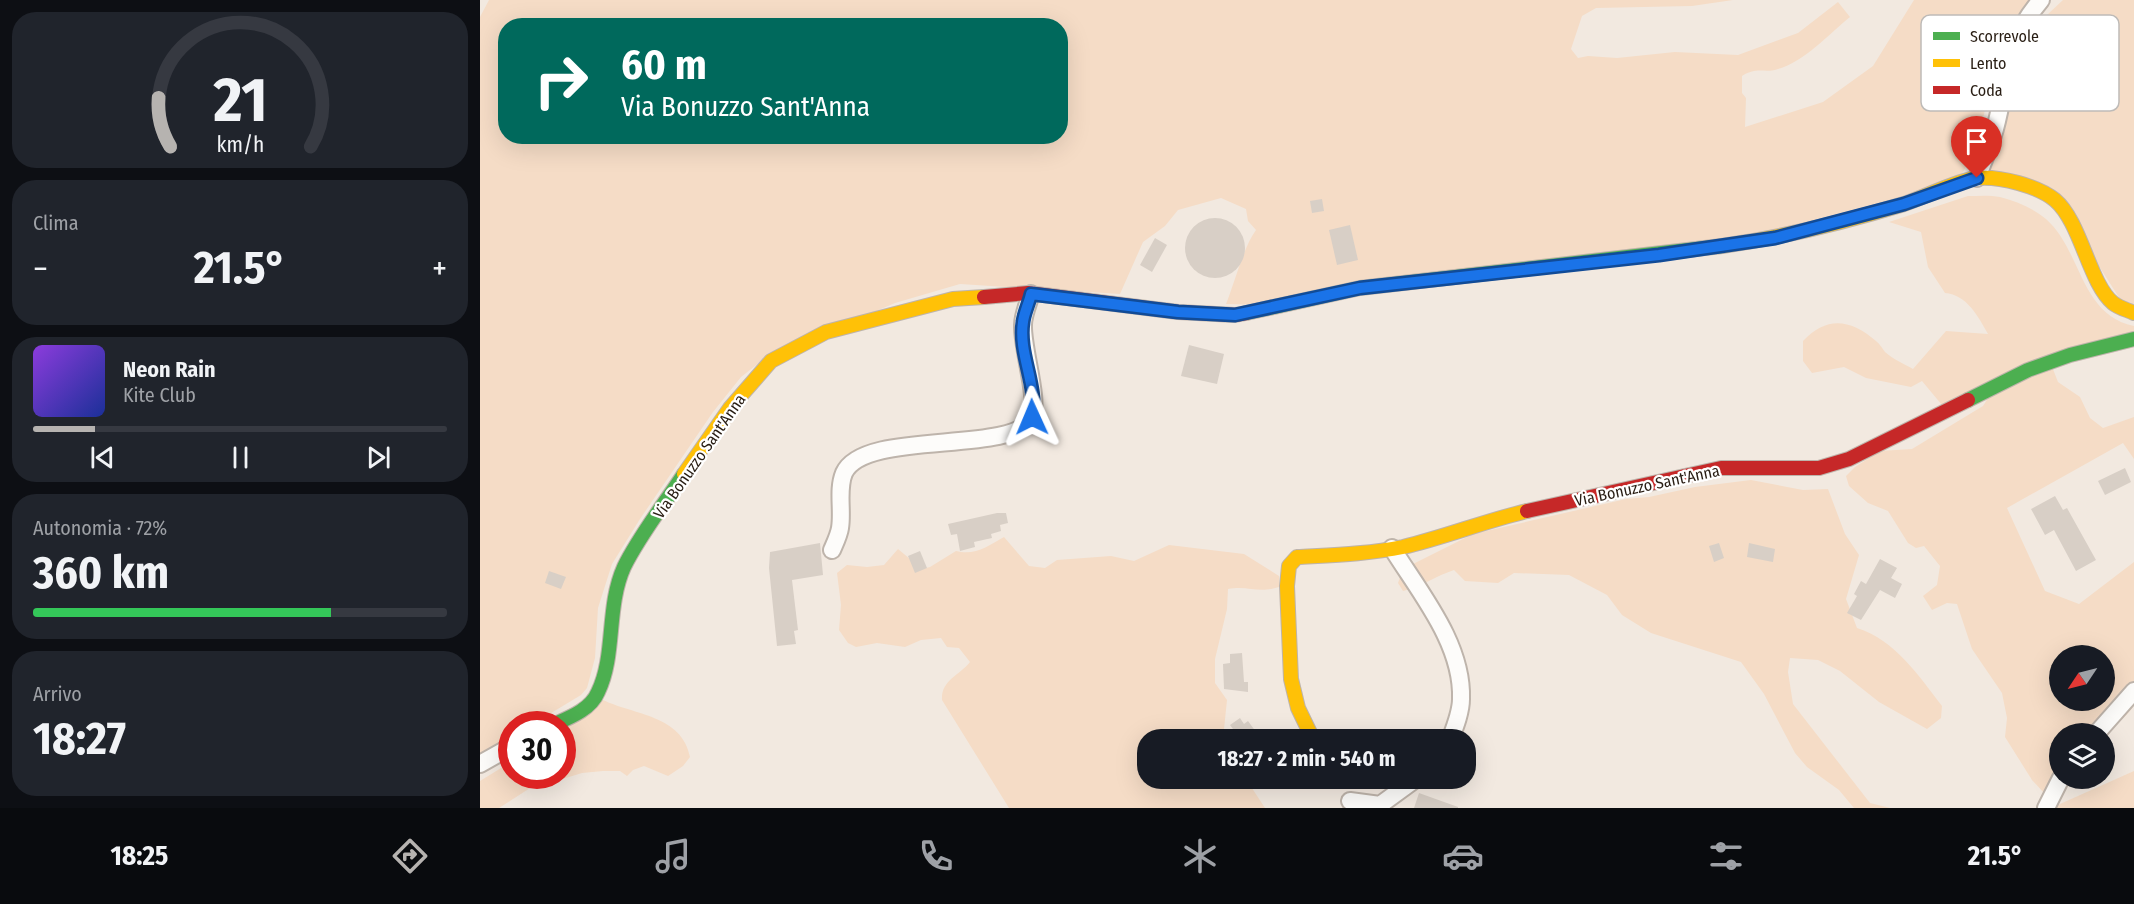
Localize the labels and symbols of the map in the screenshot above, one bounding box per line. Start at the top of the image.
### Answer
legend [1921,15,2119,111]
text: Scorrevole [1970,27,2039,46]
text: Lento [1970,54,2006,73]
text: Coda [1970,81,2003,100]
pin [1951,116,2002,178]
position arrow [1000,385,1064,449]
street label: Via Bonuzzo Sant'Anna [649,390,750,522]
street label: Via Bonuzzo Sant'Anna [1573,461,1721,510]
north arrow [2049,645,2115,711]
speed limit sign: 30 [498,711,576,789]

